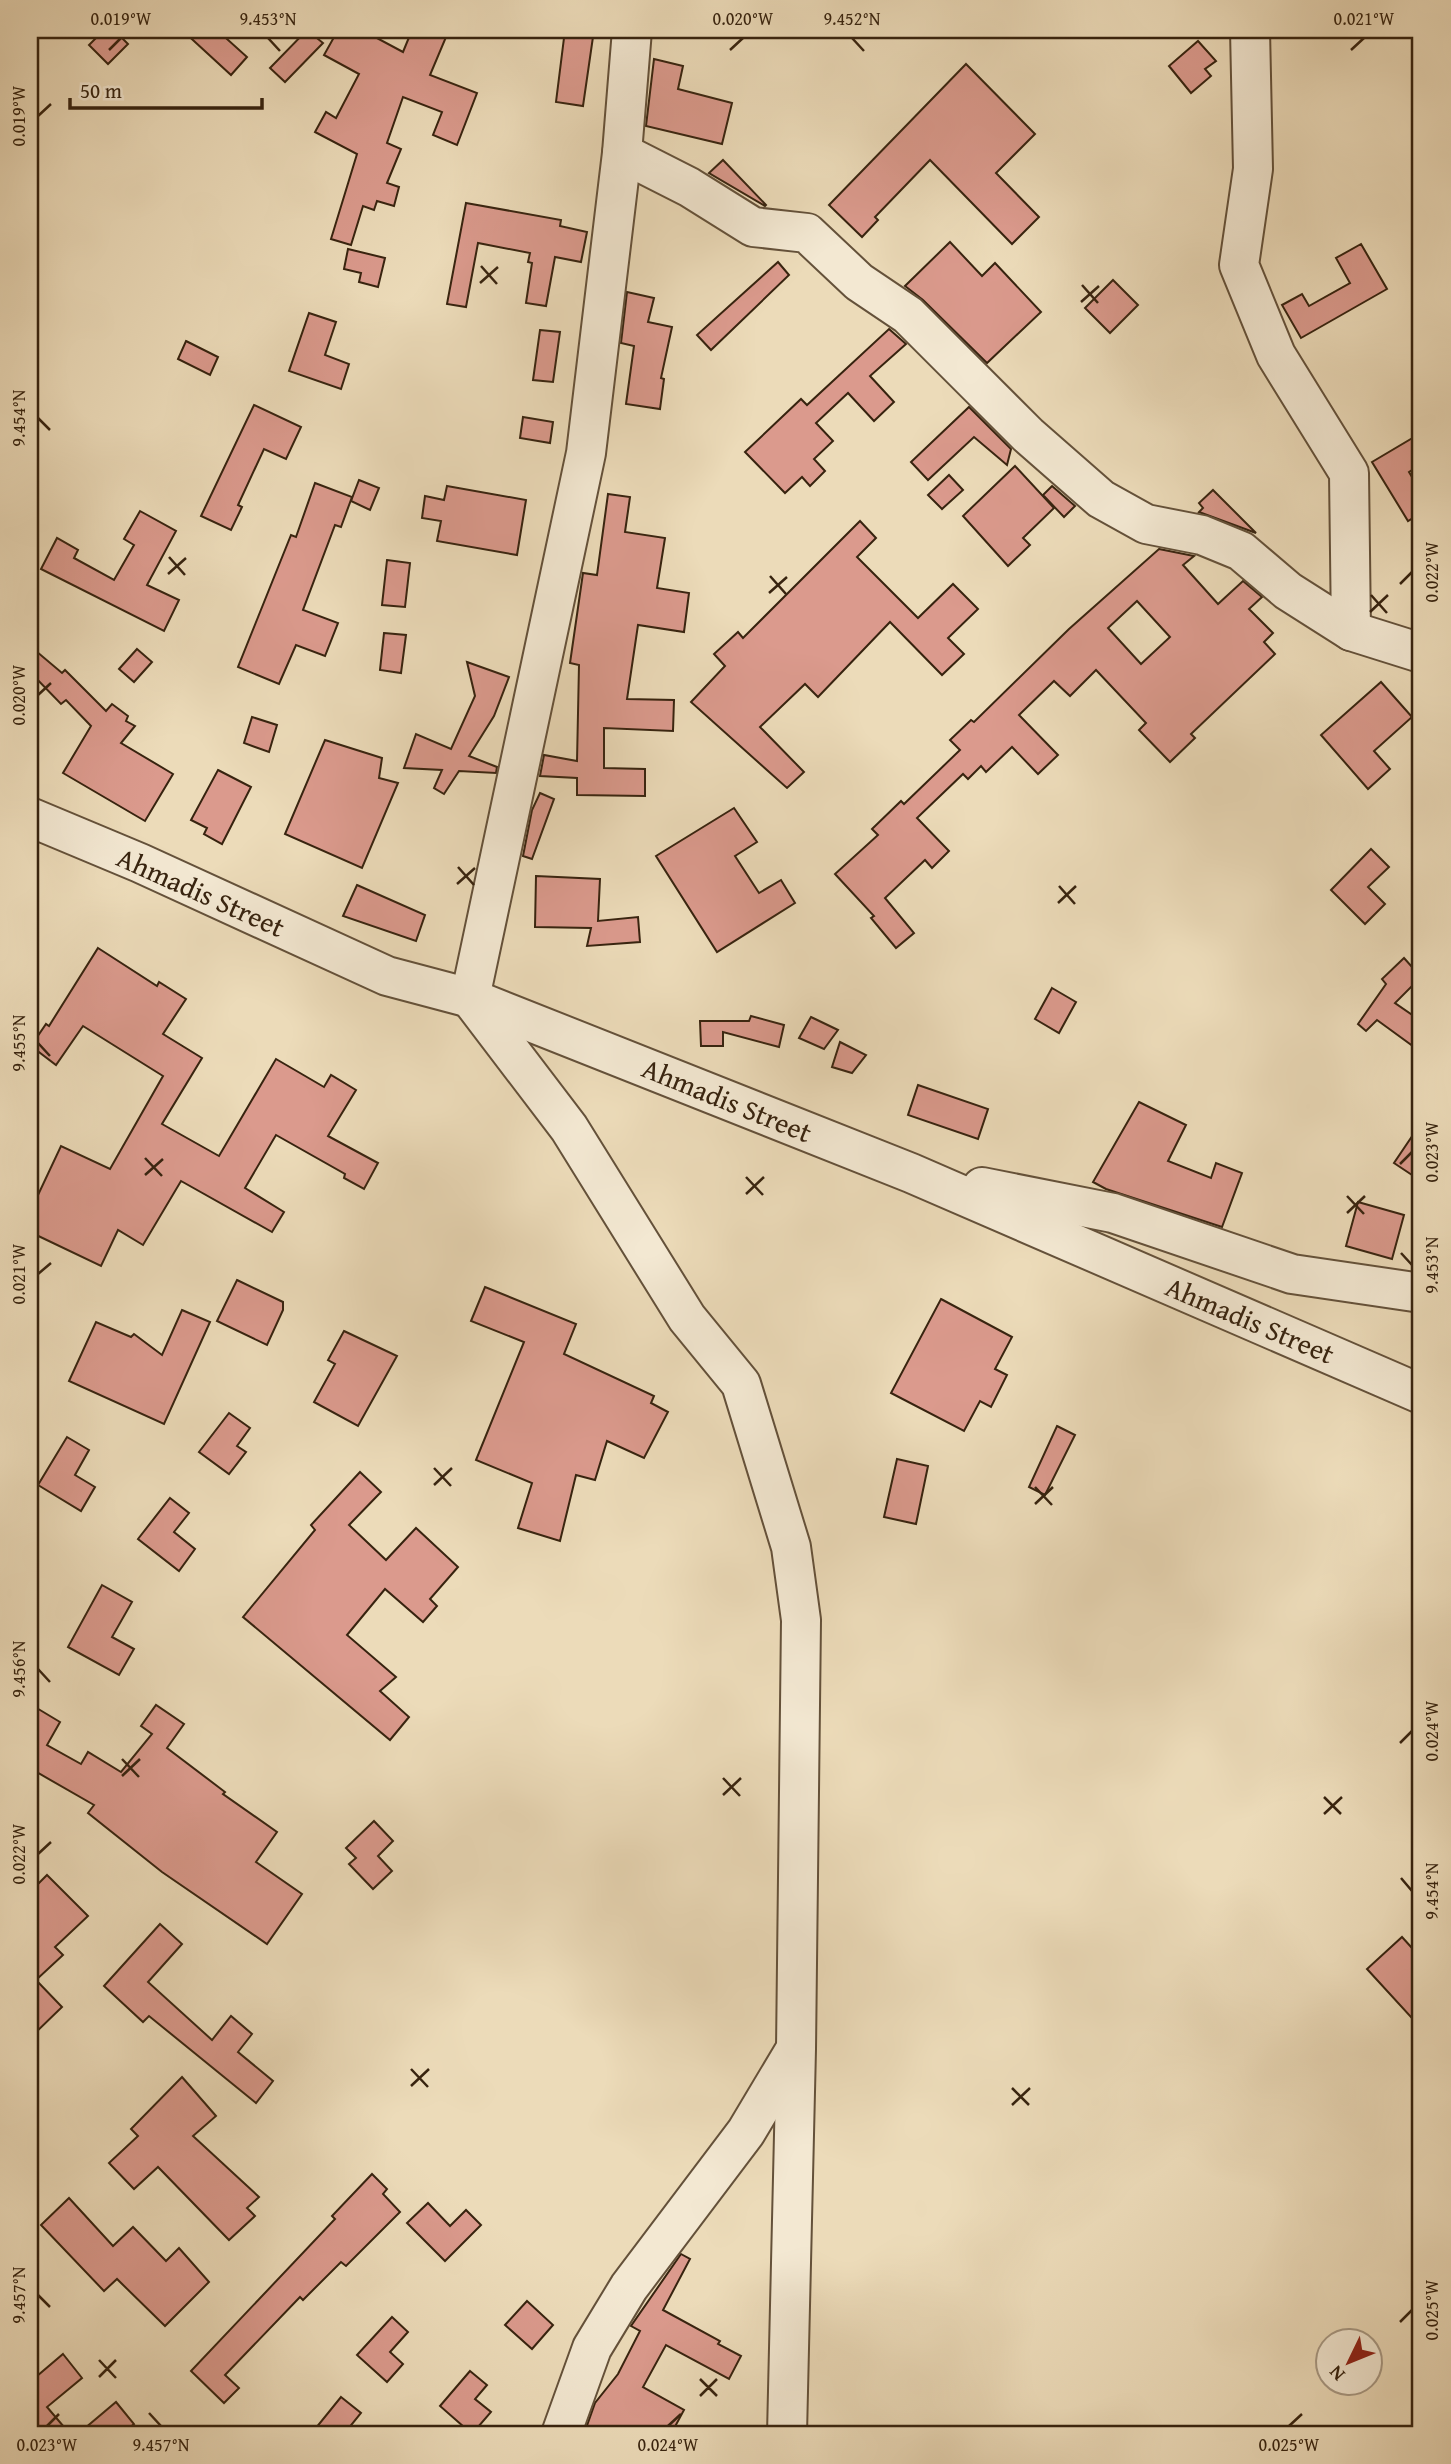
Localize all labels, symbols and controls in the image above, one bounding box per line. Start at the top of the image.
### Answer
text: 0.019°W [91,5,152,32]
text: 9.453°N [239,5,297,32]
text: 0.020°W [713,5,774,32]
text: 9.452°N [823,5,881,32]
text: 0.021°W [1334,5,1395,32]
scale bar [70,66,262,110]
text: 50 m [80,75,122,106]
text: 0.019°W [5,85,32,146]
text: 9.454°N [5,389,32,447]
text: 0.022°W [1418,541,1445,602]
text: 0.020°W [5,664,32,725]
street label: Ahmadis Street [111,836,292,947]
text: 9.455°N [5,1014,32,1072]
street label: Ahmadis Street [636,1047,818,1152]
text: 0.023°W [1418,1121,1445,1182]
text: 9.453°N [1418,1236,1445,1294]
text: 0.021°W [5,1243,32,1304]
street label: Ahmadis Street [1159,1266,1341,1374]
text: 9.456°N [5,1640,32,1698]
text: 0.024°W [1418,1700,1445,1761]
text: 0.022°W [5,1823,32,1884]
text: 9.454°N [1418,1862,1445,1920]
text: 9.457°N [5,2266,32,2324]
text: 0.025°W [1418,2279,1445,2340]
north arrow [1314,2328,1384,2398]
text: N [1322,2359,1351,2388]
text: 0.023°W [17,2431,78,2458]
text: 9.457°N [132,2431,190,2458]
text: 0.024°W [638,2431,699,2458]
text: 0.025°W [1259,2431,1320,2458]

